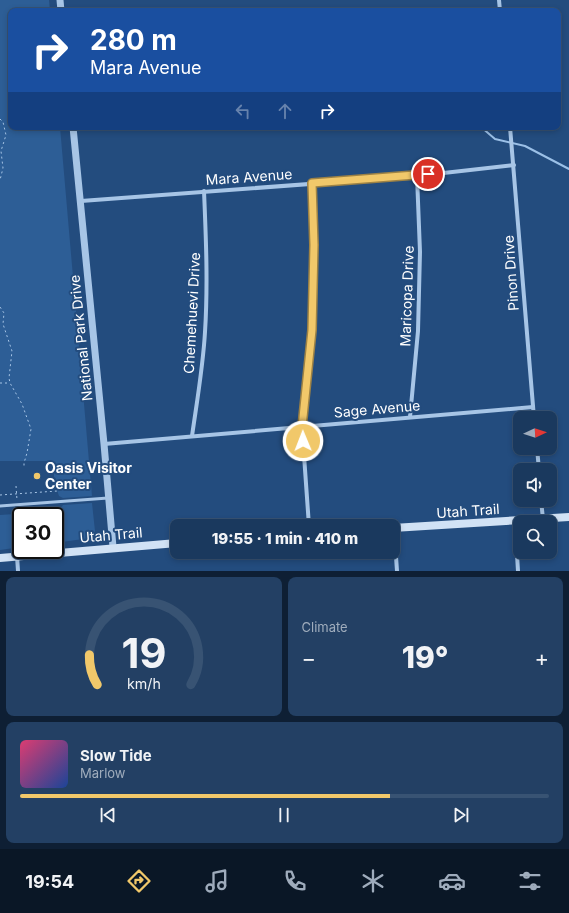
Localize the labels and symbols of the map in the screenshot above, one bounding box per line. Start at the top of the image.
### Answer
pin [411,157,445,191]
street label: Mara Avenue [205,165,293,188]
street label: Pinon Drive [499,235,522,312]
street label: Maricopa Drive [396,245,417,347]
street label: Chemehuevi Drive [180,252,203,374]
street label: National Park Drive [65,274,96,402]
street label: Sage Avenue [333,396,421,421]
north arrow [513,411,557,455]
position arrow [282,420,324,462]
place label: Oasis Visitor Center [45,459,132,492]
marker: Oasis Visitor Center [32,471,42,481]
street label: Utah Trail [436,500,500,521]
speed limit sign: 30 [12,507,64,559]
street label: Utah Trail [79,523,143,546]

